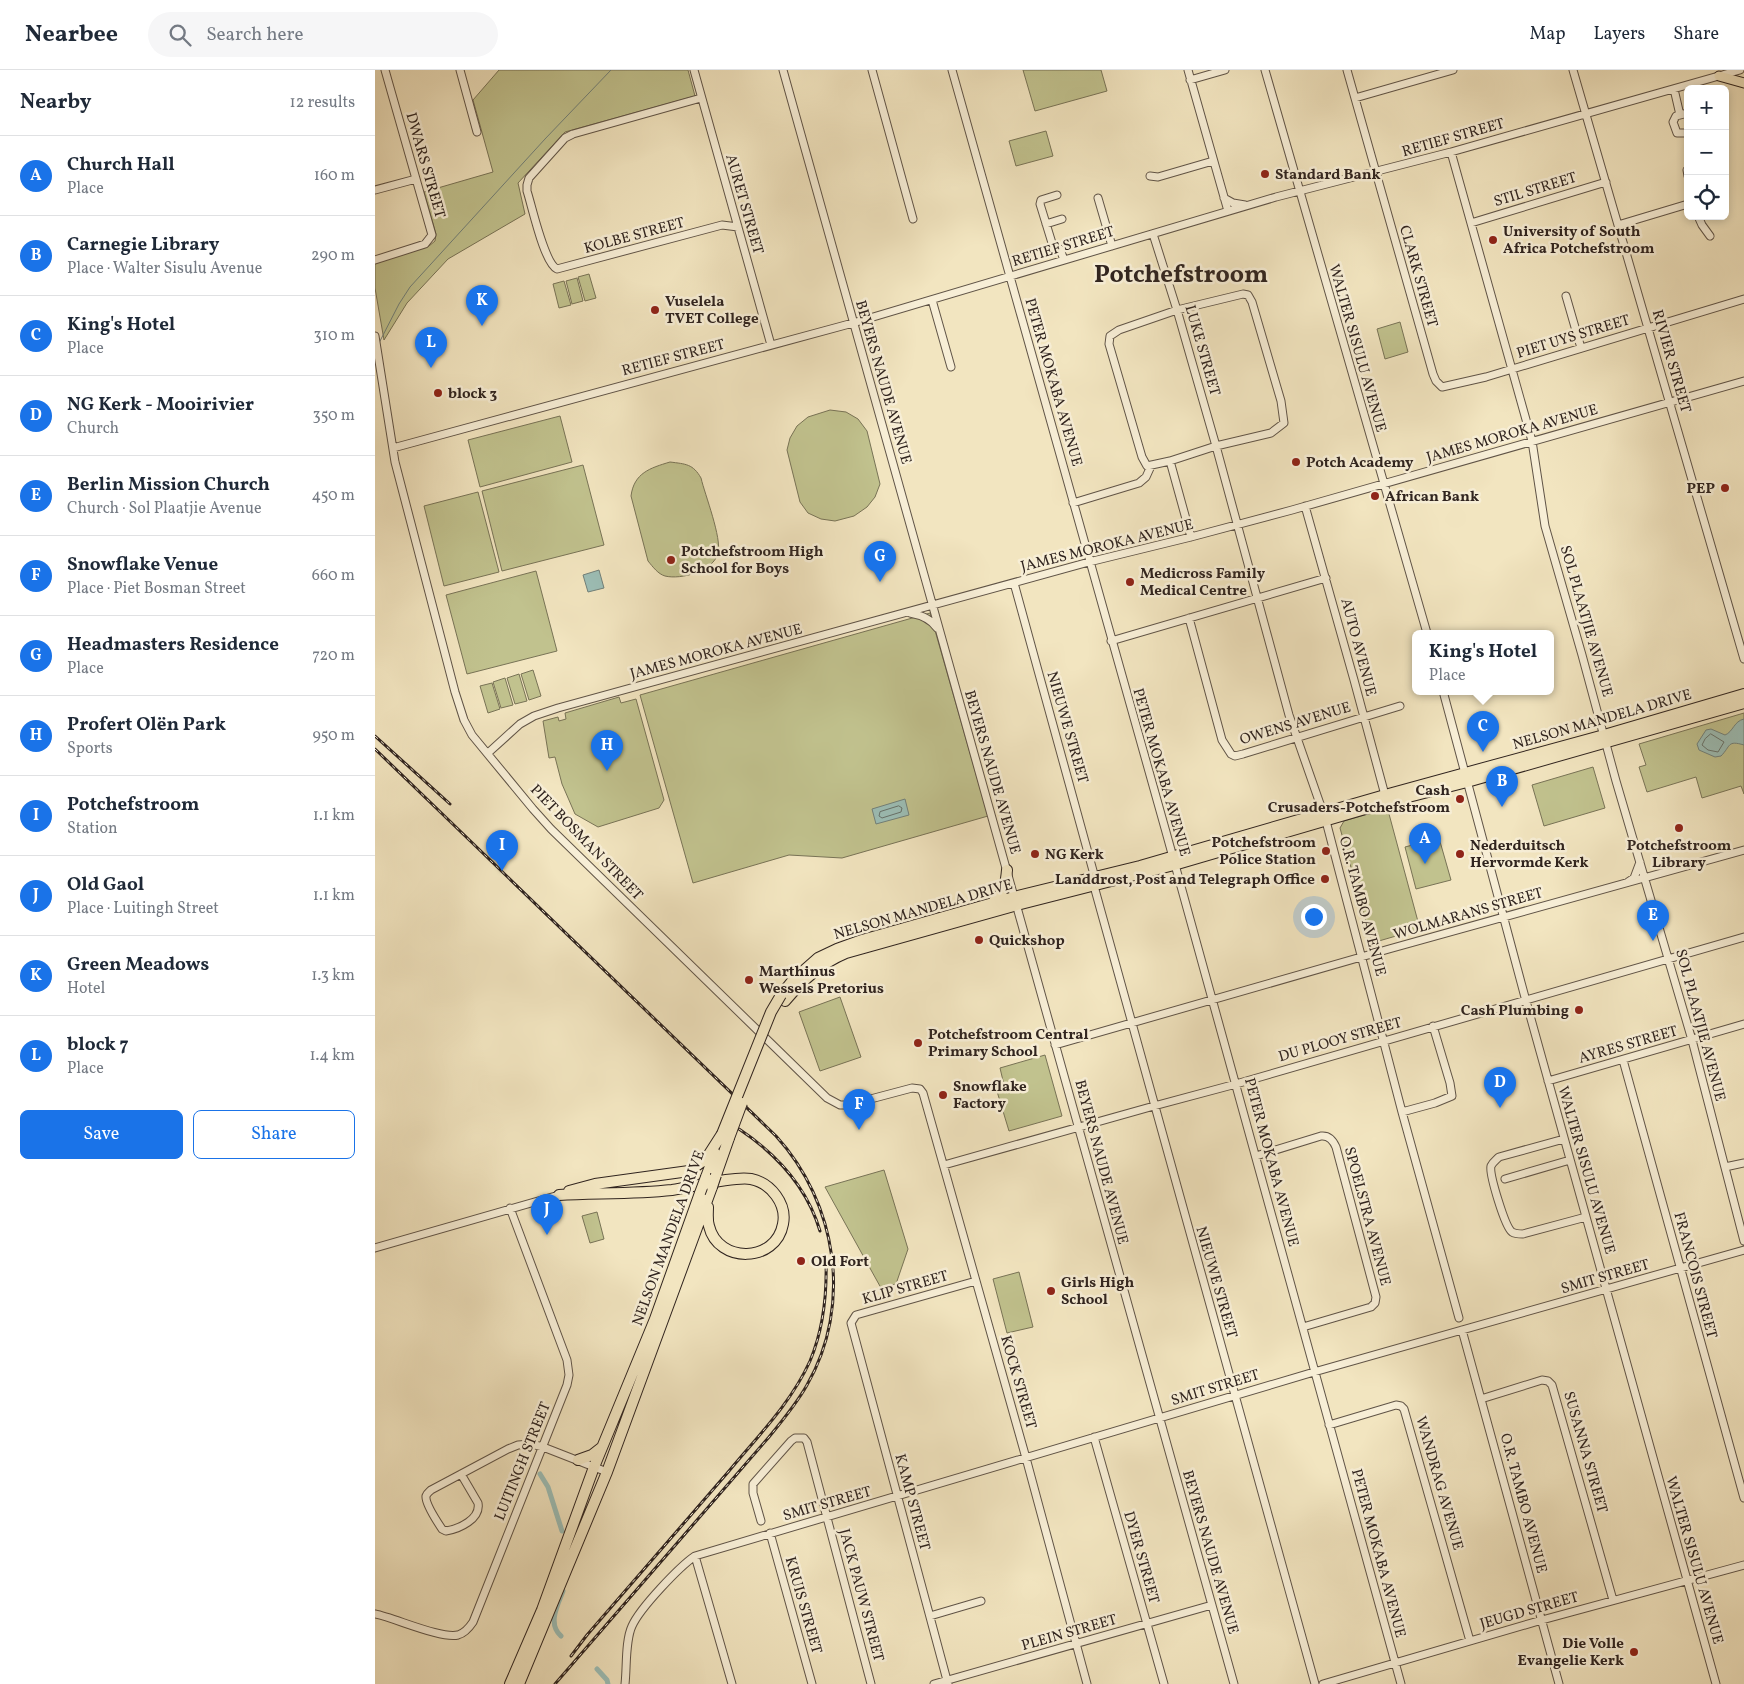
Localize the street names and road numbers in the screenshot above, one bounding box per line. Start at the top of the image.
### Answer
street label: DWARS STREET [399,110,450,221]
street label: RETIEF STREET [1400,114,1507,163]
street label: AURET STREET [719,152,768,257]
street label: STIL STREET [1491,168,1580,213]
street label: KOLBE STREET [582,213,687,260]
street label: RETIEF STREET [1010,222,1117,273]
street label: CLARK STREET [1393,223,1442,330]
street label: WALTER SISULU AVENUE [1322,262,1391,435]
street label: PETER MOKABA AVENUE [1018,296,1087,469]
street label: BEYERS NAUDE AVENUE [849,298,916,467]
street label: LUKE STREET [1179,303,1225,398]
street label: RIVIER STREET [1646,307,1695,416]
street label: PIET UYS STREET [1514,310,1633,365]
street label: RETIEF STREET [620,335,727,382]
street label: JAMES MOROKA AVENUE [1424,400,1601,469]
street label: JAMES MOROKA AVENUE [1019,515,1196,578]
street label: SOL PLAATJIE AVENUE [1554,543,1617,700]
street label: AUTO AVENUE [1334,596,1381,699]
street label: JAMES MOROKA AVENUE [628,619,805,686]
street label: NIEUWE STREET [1041,669,1093,786]
street label: NELSON MANDELA DRIVE [1510,685,1694,756]
street label: PETER MOKABA AVENUE [1126,686,1195,859]
street label: BEYERS NAUDE AVENUE [958,688,1025,857]
street label: OWENS AVENUE [1237,698,1354,751]
street label: PIET BOSMAN STREET [525,780,647,906]
street label: O.R. TAMBO AVENUE [1333,834,1390,979]
street label: NELSON MANDELA DRIVE [831,875,1015,946]
street label: WOLMARANS STREET [1391,883,1546,946]
street label: SOL PLAATJIE AVENUE [1669,947,1730,1104]
street label: DU PLOOY STREET [1276,1013,1405,1068]
street label: AYRES STREET [1576,1021,1681,1070]
street label: PETER MOKABA AVENUE [1238,1076,1303,1249]
street label: BEYERS NAUDE AVENUE [1068,1078,1133,1247]
street label: WALTER SISULU AVENUE [1551,1084,1620,1257]
street label: SPOELSTRA AVENUE [1338,1145,1395,1288]
street label: NELSON MANDELA DRIVE [628,1148,711,1329]
street label: FRANCOIS STREET [1668,1210,1722,1341]
street label: NIEUWE STREET [1190,1224,1242,1341]
street label: SMIT STREET [1559,1255,1652,1300]
street label: KLIP STREET [860,1266,951,1311]
street label: KOCK STREET [994,1333,1041,1432]
street label: SMIT STREET [1169,1365,1262,1412]
street label: SUSANNA STREET [1557,1389,1612,1516]
street label: LUITINGH STREET [490,1399,557,1524]
street label: WANDRAG AVENUE [1409,1414,1468,1553]
street label: O.R. TAMBO AVENUE [1494,1431,1551,1576]
street label: KAMP STREET [889,1452,935,1553]
street label: PETER MOKABA AVENUE [1345,1467,1410,1640]
street label: BEYERS NAUDE AVENUE [1176,1468,1243,1637]
street label: WALTER SISULU AVENUE [1659,1474,1728,1647]
street label: SMIT STREET [781,1482,874,1527]
street label: DYER STREET [1117,1509,1164,1606]
street label: JACK PAUW STREET [833,1527,888,1664]
street label: KRUIS STREET [779,1554,826,1657]
street label: JEUGD STREET [1478,1587,1581,1636]
street label: PLEIN STREET [1019,1610,1120,1657]

